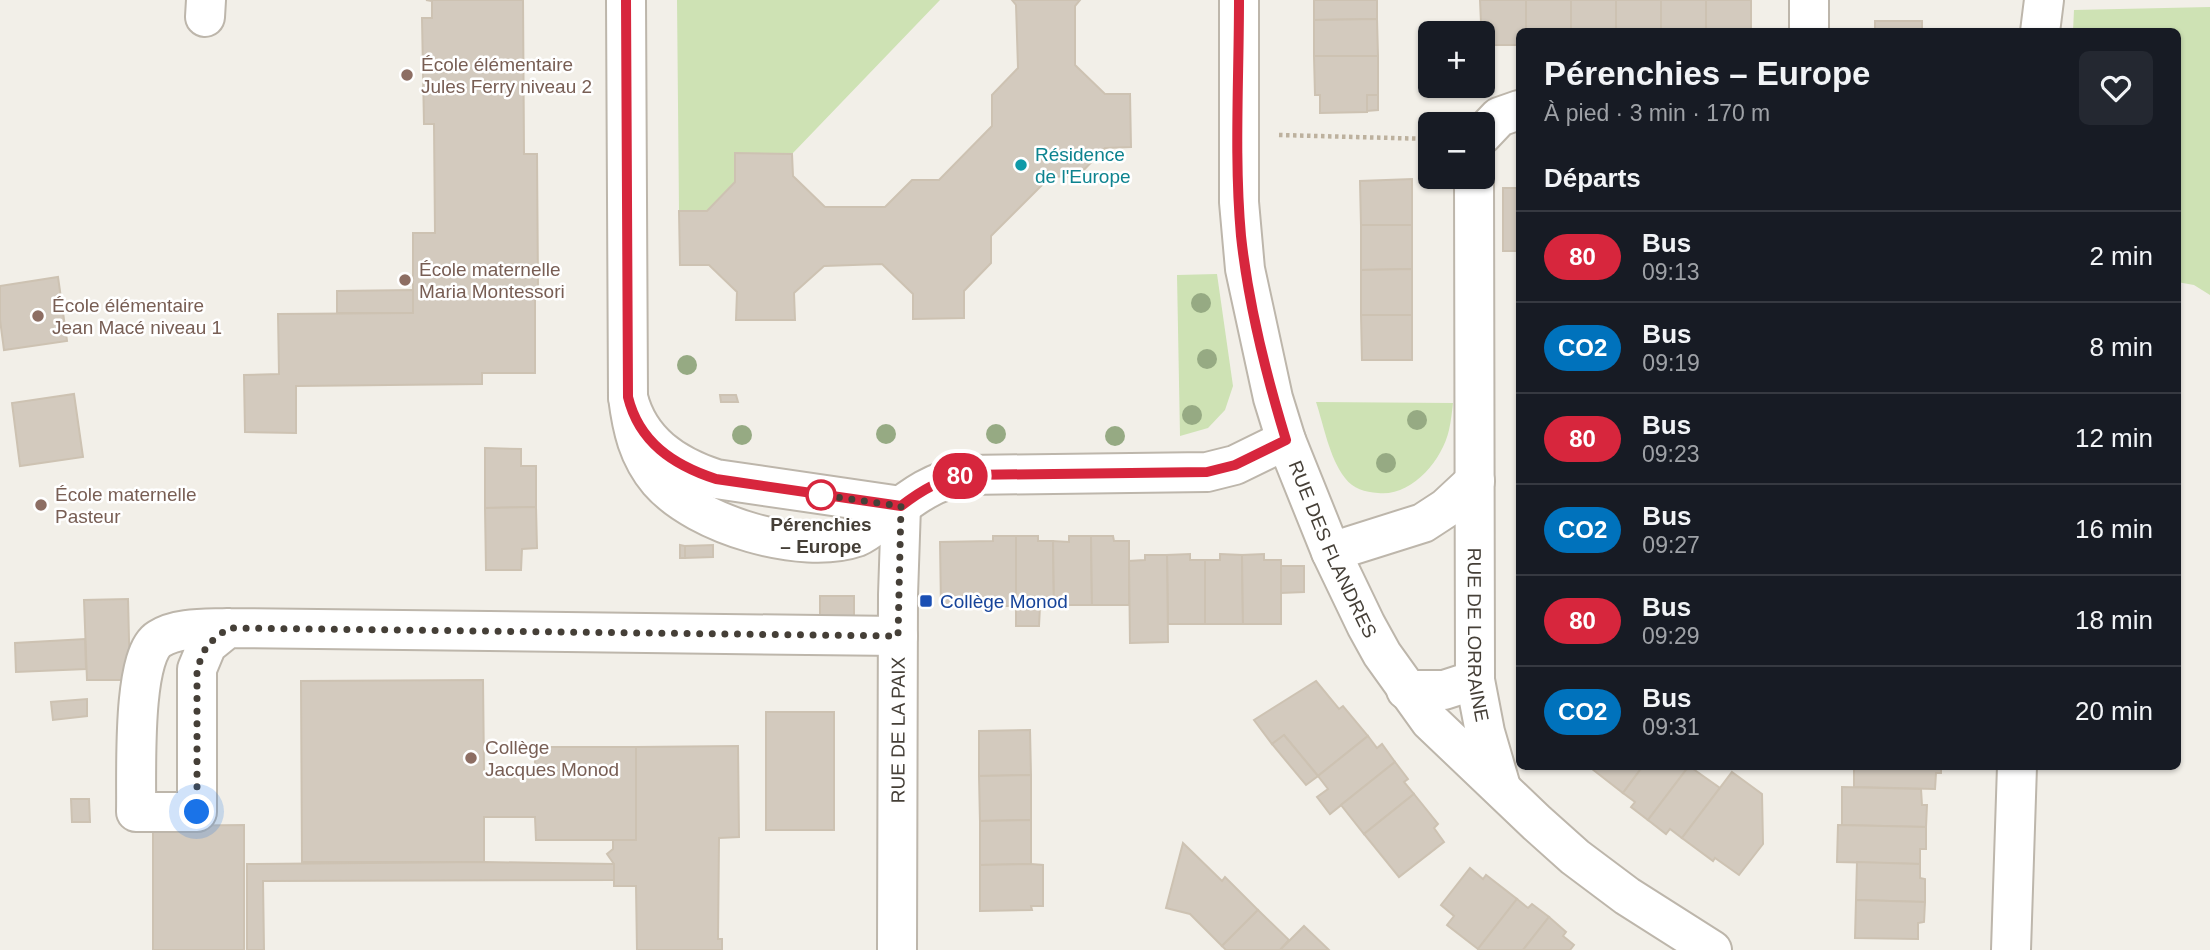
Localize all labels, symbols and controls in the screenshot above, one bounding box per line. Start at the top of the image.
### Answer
map controls [1418,21,1495,189]
button: + [1418,21,1495,98]
button: heart [2079,51,2153,125]
place label: École élémentaire Jules Ferry niveau 2 [421,54,592,97]
text: Pérenchies – Europe [1544,55,1870,92]
marker: École élémentaire Jules Ferry niveau 2 [399,67,415,83]
text: À pied · 3 min · 170 m [1544,100,1770,126]
button: − [1418,112,1495,189]
place label: Résidence de l'Europe [1035,144,1131,187]
marker: Résidence de l'Europe [1013,157,1029,173]
text: Départs [1544,163,1641,193]
text: Bus [1642,228,1691,258]
text: 2 min [2089,241,2153,271]
text: 80 [1569,243,1596,270]
place label: École maternelle Maria Montessori [419,259,565,302]
text: 09:13 [1642,259,1700,285]
marker: École maternelle Maria Montessori [397,272,413,288]
place label: École élémentaire Jean Macé niveau 1 [52,295,222,338]
marker: École élémentaire Jean Macé niveau 1 [30,308,46,324]
text: Bus [1642,319,1691,349]
text: 8 min [2089,332,2153,362]
text: CO2 [1558,334,1607,361]
text: 09:19 [1642,350,1700,376]
text: Bus [1642,410,1691,440]
text: 12 min [2075,423,2153,453]
text: 80 [1569,425,1596,452]
text: 09:23 [1642,441,1700,467]
line badge: 80 [928,453,992,499]
street label: RUE DES FLANDRES [1285,458,1381,641]
text: 80 [947,462,973,489]
marker: Pérenchies – Europe [806,480,836,510]
place label: École maternelle Pasteur [55,484,197,527]
marker: École maternelle Pasteur [33,497,49,513]
text: Bus [1642,501,1691,531]
place label: Pérenchies – Europe [770,514,872,557]
text: 16 min [2075,514,2153,544]
text: CO2 [1558,516,1607,543]
text: 09:27 [1642,532,1700,558]
street label: RUE DE LORRAINE [1464,548,1493,723]
place label: Collège Monod [940,591,1068,612]
text: Bus [1642,592,1691,622]
marker: Collège Monod [918,593,934,609]
text: 18 min [2075,605,2153,635]
text: 80 [1569,607,1596,634]
text: 09:29 [1642,623,1700,649]
street label: RUE DE LA PAIX [887,656,908,803]
text: Bus [1642,683,1691,713]
text: 20 min [2075,696,2153,726]
text: CO2 [1558,698,1607,725]
text: 09:31 [1642,714,1700,740]
place label: Collège Jacques Monod [485,737,619,780]
marker: Collège Jacques Monod [463,750,479,766]
your location [179,794,214,829]

